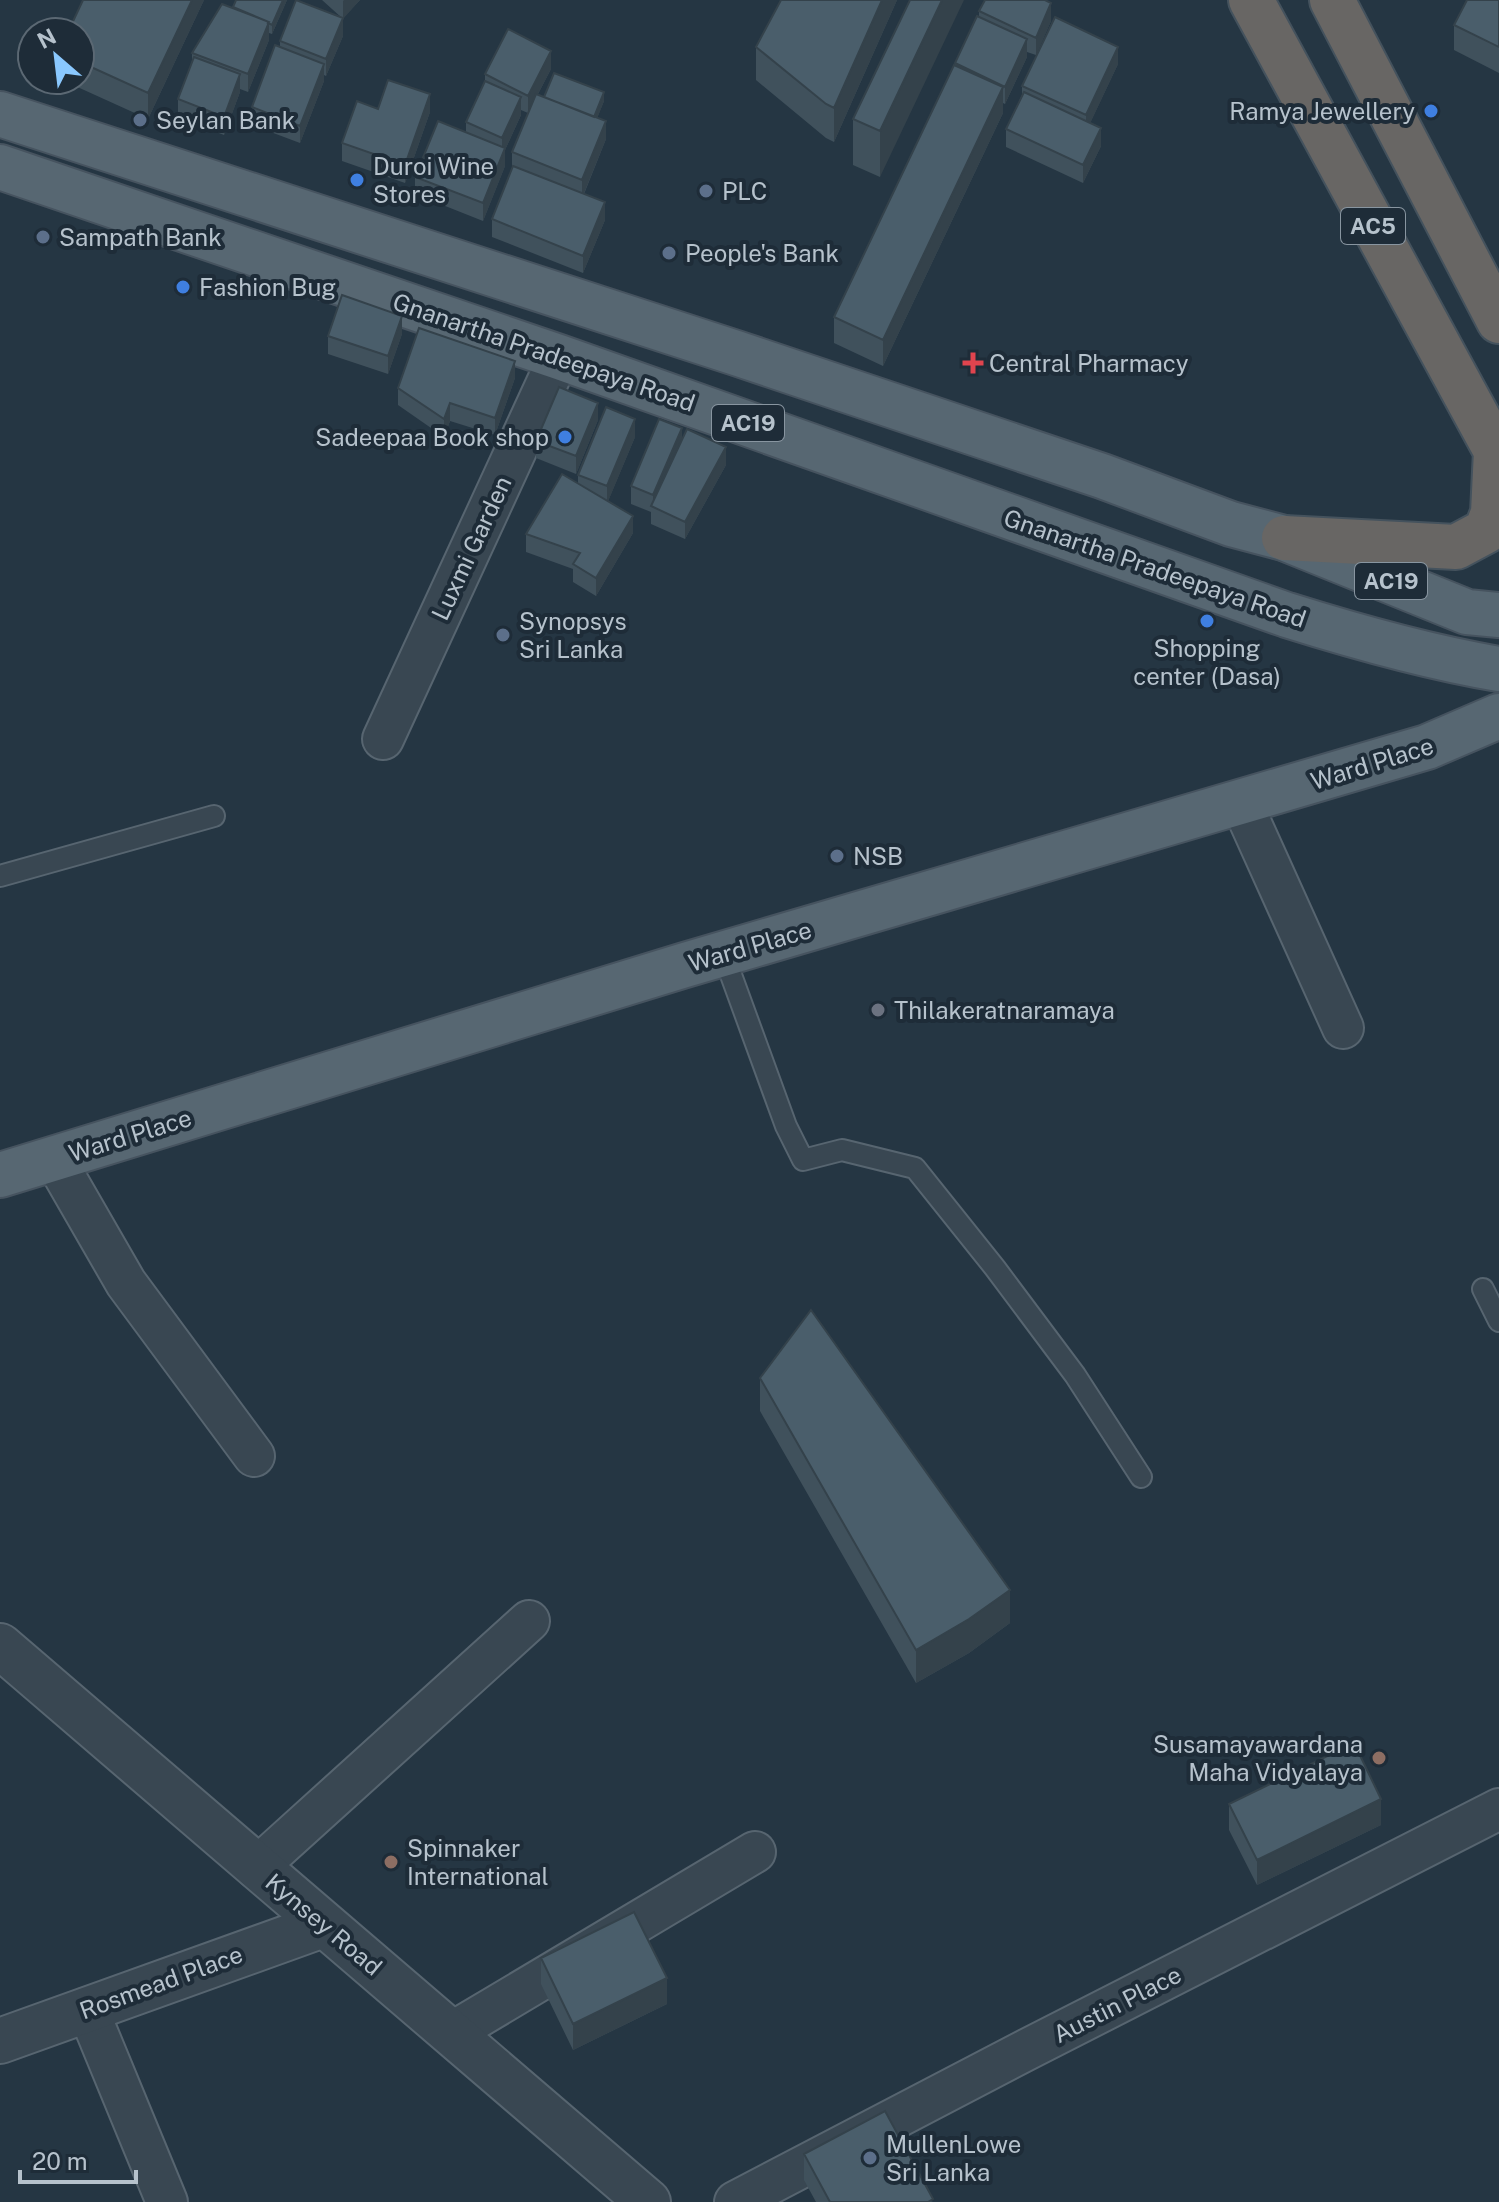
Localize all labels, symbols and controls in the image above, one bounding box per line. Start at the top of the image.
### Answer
north arrow [16,16,96,96]
text: N [33,23,60,54]
place label: Ramya Jewellery [1229,97,1415,125]
marker: Ramya Jewellery [1422,102,1440,120]
place label: Seylan Bank [156,106,295,134]
marker: Seylan Bank [131,111,149,129]
place label: Duroi Wine Stores [373,152,494,208]
marker: Duroi Wine Stores [348,171,366,189]
place label: PLC [722,177,767,205]
marker: PLC [697,182,715,200]
road number: AC5 [1341,208,1405,244]
place label: Sampath Bank [59,223,222,251]
marker: Sampath Bank [34,228,52,246]
place label: People's Bank [685,239,839,267]
marker: People's Bank [660,244,678,262]
place label: Fashion Bug [199,273,336,301]
marker: Fashion Bug [174,278,192,296]
street label: Gnanartha Pradeepaya Road [389,287,699,417]
place label: Central Pharmacy [989,349,1189,377]
marker: Central Pharmacy [964,354,982,372]
road number: AC19 [712,405,784,441]
place label: Sadeepaa Book shop [315,423,549,451]
marker: Sadeepaa Book shop [556,428,574,446]
street label: Luxmi Garden [425,472,517,624]
street label: Gnanartha Pradeepaya Road [1000,503,1310,633]
road number: AC19 [1355,563,1427,599]
place label: Synopsys Sri Lanka [519,607,627,663]
marker: Shopping center (Dasa) [1198,612,1216,630]
marker: Synopsys Sri Lanka [494,626,512,644]
place label: Shopping center (Dasa) [1133,634,1281,690]
street label: Ward Place [1307,731,1437,795]
place label: NSB [853,842,903,870]
marker: NSB [828,847,846,865]
street label: Ward Place [685,915,815,977]
place label: Thilakeratnaramaya [894,996,1115,1024]
marker: Thilakeratnaramaya [869,1001,887,1019]
street label: Ward Place [65,1103,195,1167]
place label: Susamayawardana Maha Vidyalaya [1153,1730,1363,1786]
marker: Susamayawardana Maha Vidyalaya [1370,1749,1388,1767]
place label: Spinnaker International [407,1834,549,1890]
marker: Spinnaker International [382,1853,400,1871]
street label: Kynsey Road [260,1867,388,1981]
street label: Rosmead Place [76,1940,246,2024]
street label: Austin Place [1048,1960,1186,2048]
place label: MullenLowe Sri Lanka [886,2130,1021,2186]
scale bar [20,2134,136,2184]
text: 20 m [32,2147,88,2175]
marker: MullenLowe Sri Lanka [861,2149,879,2167]

